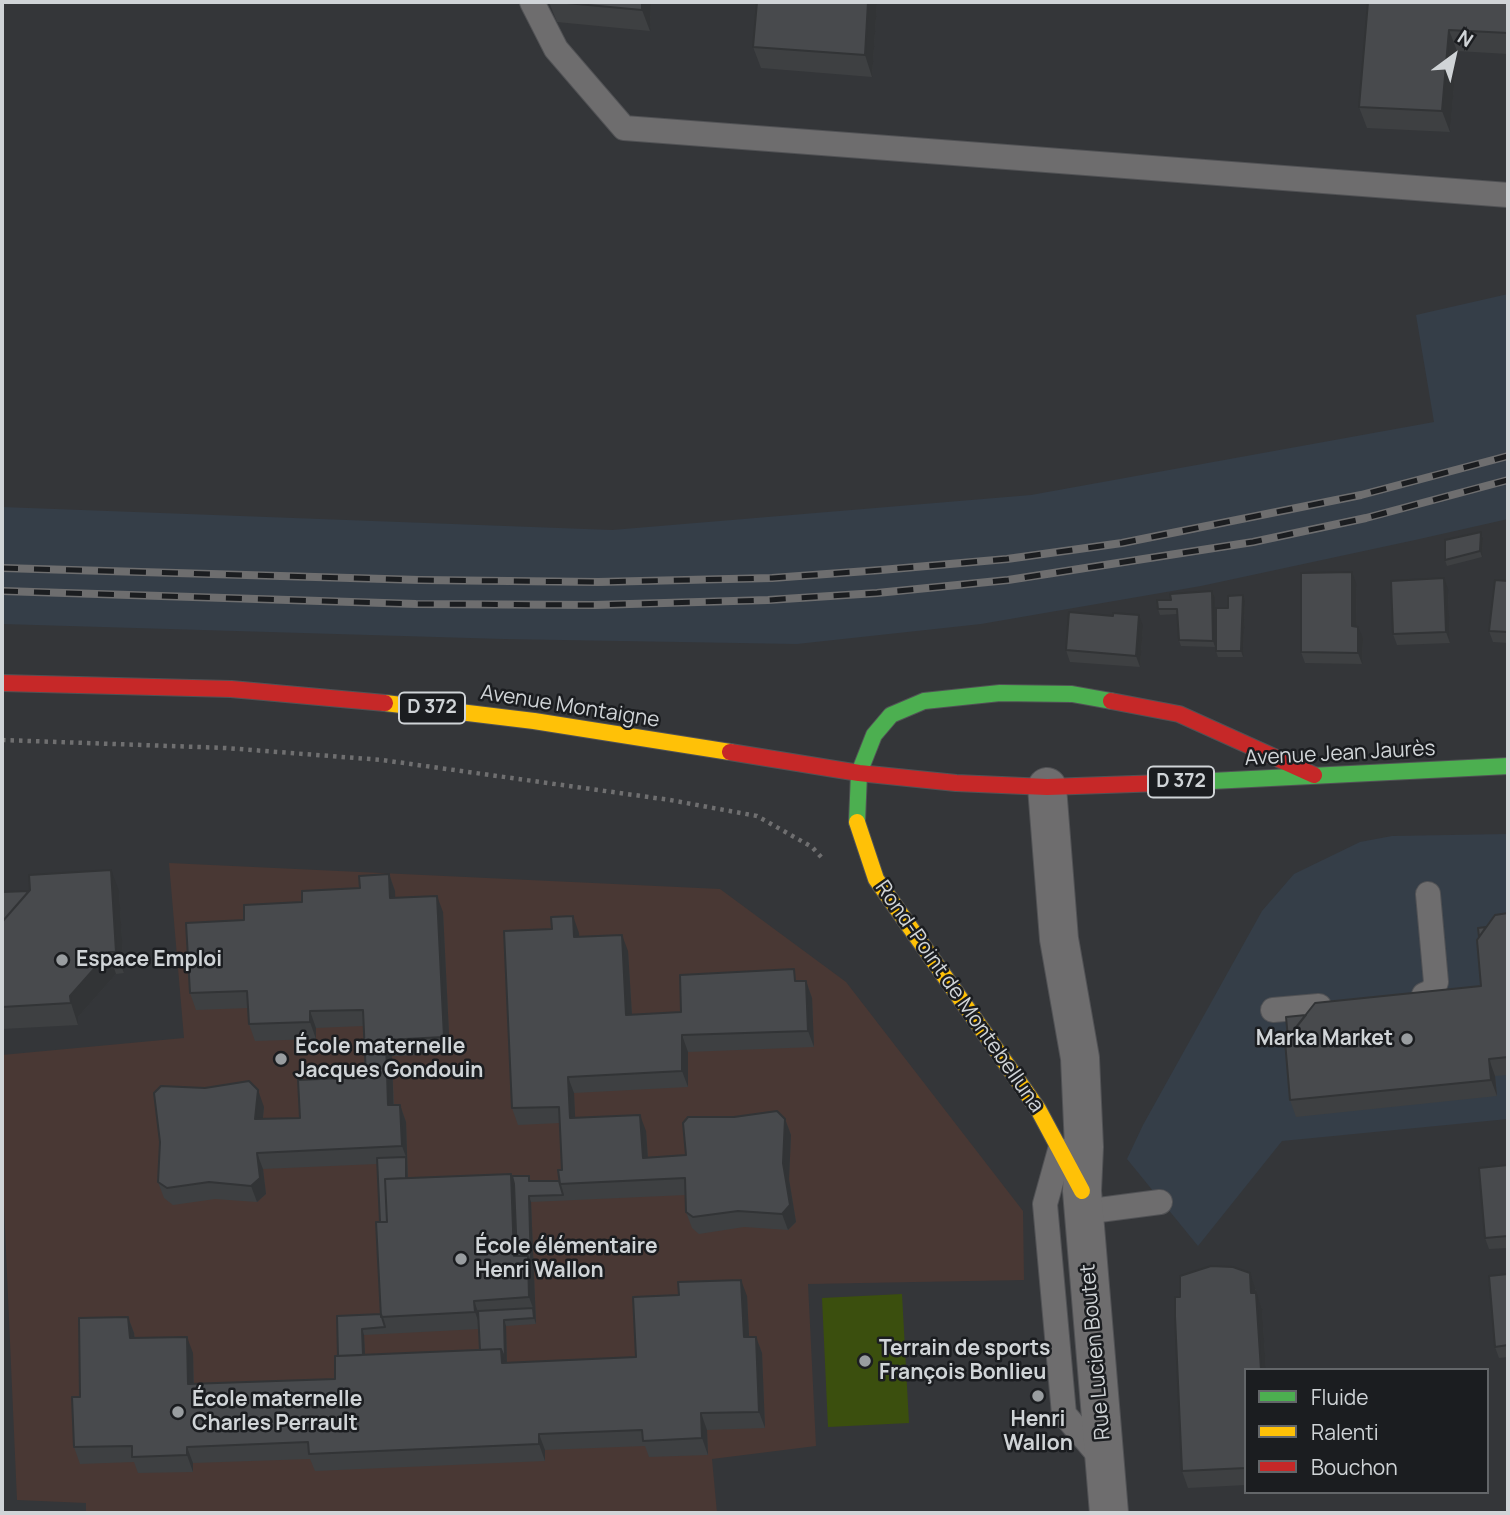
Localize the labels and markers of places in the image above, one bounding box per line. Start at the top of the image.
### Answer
place label: Espace Emploi [76,947,222,973]
marker: Espace Emploi [54,952,70,968]
place label: Marka Market [1256,1026,1393,1052]
marker: Marka Market [1399,1031,1415,1047]
place label: École maternelle Jacques Gondouin [295,1034,483,1084]
marker: École maternelle Jacques Gondouin [273,1051,289,1067]
place label: École élémentaire Henri Wallon [475,1234,658,1284]
marker: École élémentaire Henri Wallon [453,1251,469,1267]
place label: Terrain de sports François Bonlieu [879,1336,1050,1386]
marker: Terrain de sports François Bonlieu [857,1353,873,1369]
place label: École maternelle Charles Perrault [192,1387,362,1437]
marker: Henri Wallon [1030,1388,1046,1404]
marker: École maternelle Charles Perrault [170,1404,186,1420]
place label: Henri Wallon [1003,1407,1073,1457]

